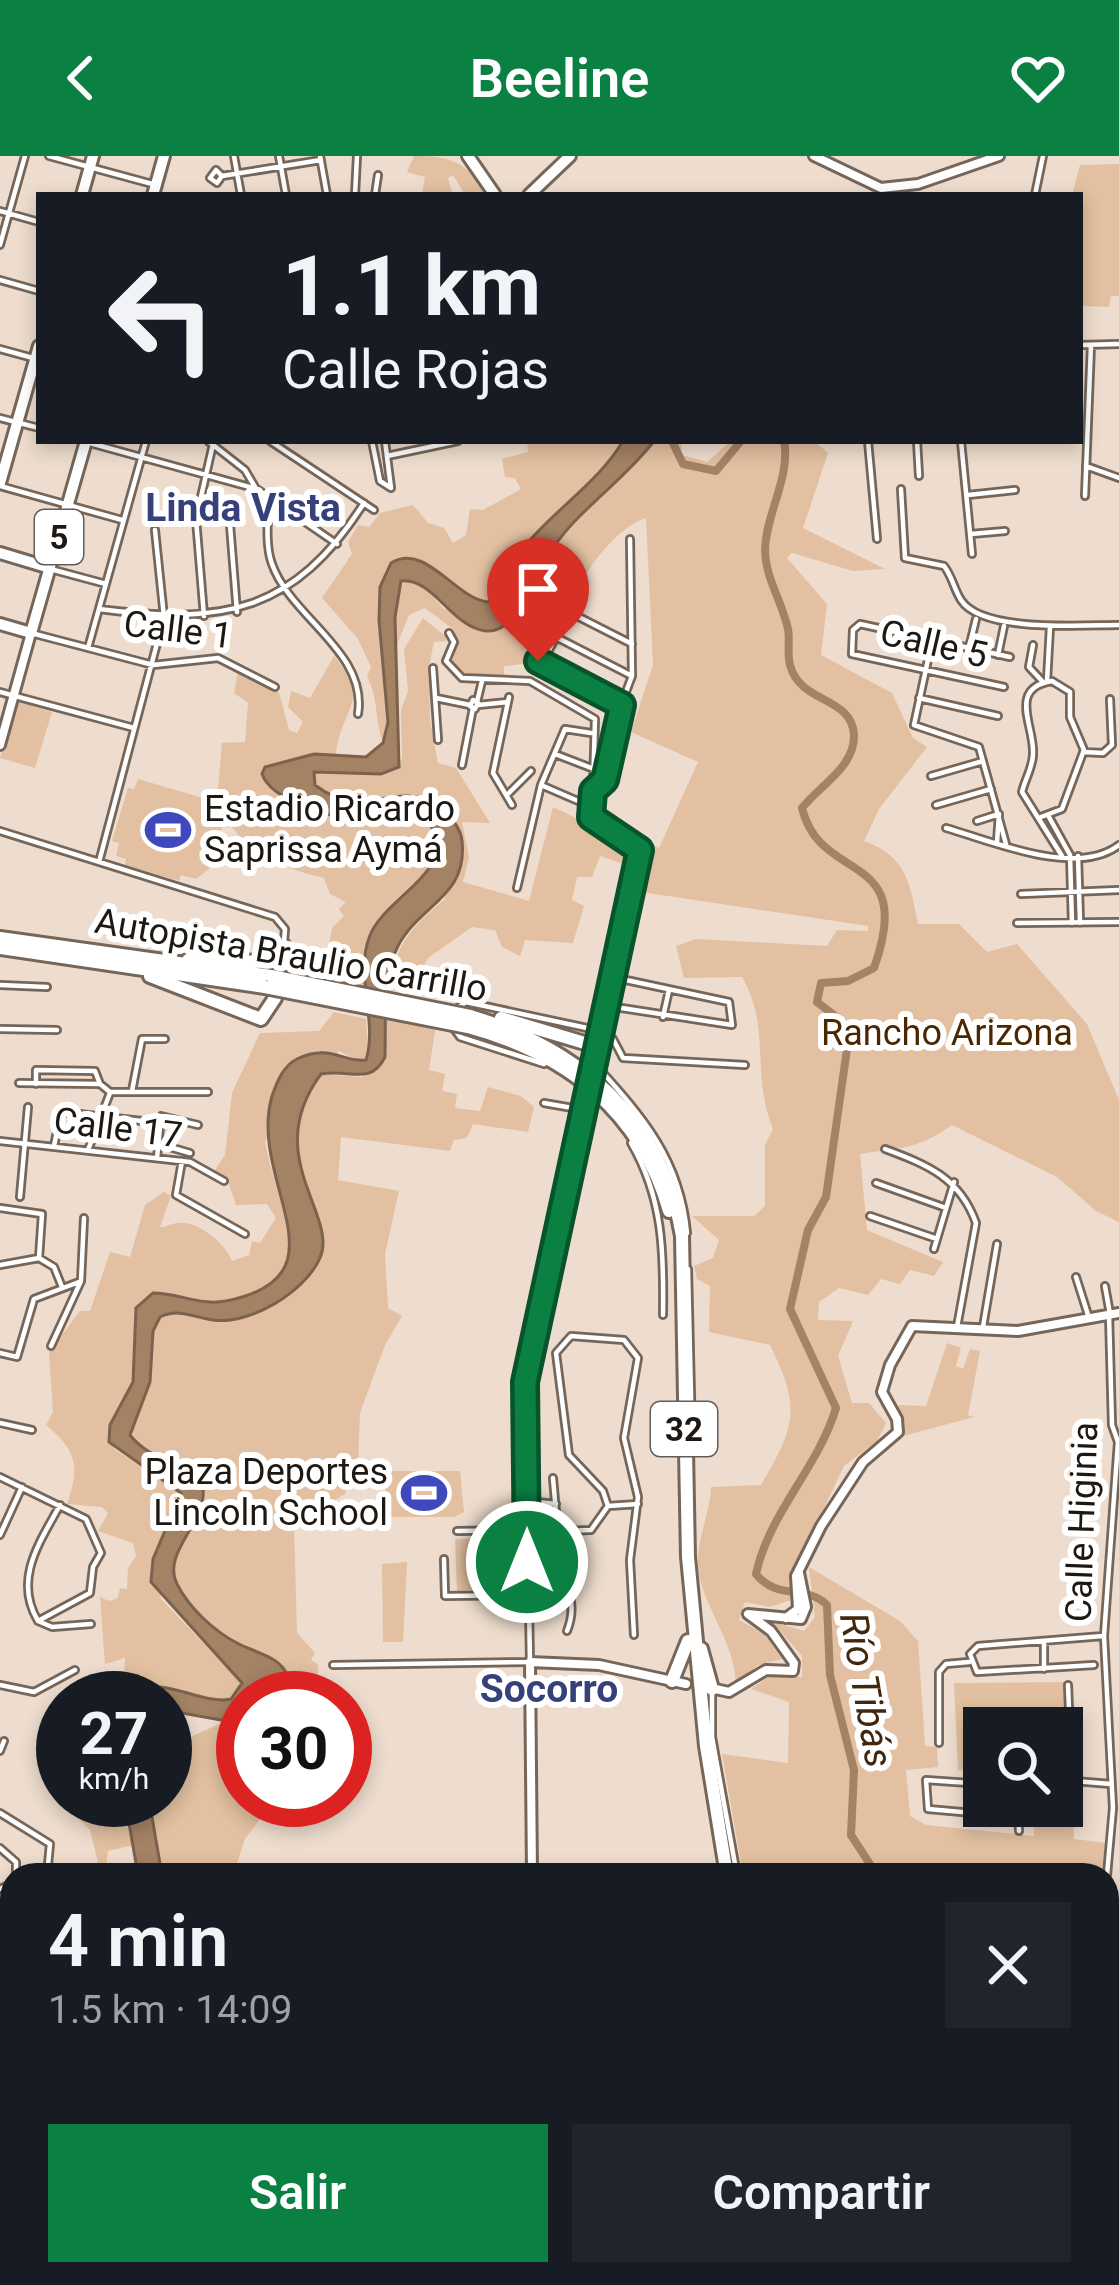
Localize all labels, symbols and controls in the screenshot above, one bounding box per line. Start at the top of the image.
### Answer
icon: back [48,45,114,111]
icon: heart [1005,45,1071,111]
text: Beeline [470,47,649,110]
text: 1.1 km [282,237,541,336]
icon: left [84,240,240,396]
text: Calle Rojas [282,338,549,401]
district label: Linda Vista [145,485,341,531]
road number: 5 [35,510,83,564]
pin [487,538,589,661]
icon: arrive [505,556,571,622]
street label: Calle 1 [121,603,235,657]
street label: Calle 5 [876,611,992,677]
place label: Estadio Ricardo Saprissa Aymá [204,788,455,871]
sports icon: Estadio Ricardo Saprissa Aymá [143,805,193,855]
street label: Autopista Braulio Carrillo [92,900,490,1010]
park label: Rancho Arizona [821,1012,1073,1054]
street label: Calle 17 [51,1099,185,1157]
road number: 32 [651,1402,717,1456]
street label: Calle Higinia [1058,1421,1106,1623]
place label: Plaza Deportes Lincoln School [145,1451,388,1534]
sports icon: Plaza Deportes Lincoln School [399,1468,449,1518]
position arrow [464,1499,590,1625]
water label: Río Tibás [830,1609,902,1771]
district label: Socorro [480,1666,618,1712]
speed limit sign: 30 [216,1671,372,1827]
text: 27 [80,1698,148,1769]
map controls [963,1707,1083,1827]
button: search [963,1707,1083,1827]
text: km/h [79,1761,149,1796]
text: 4 min [48,1899,229,1984]
button: close [945,1902,1071,2028]
text: 1.5 km · 14:09 [48,1987,292,2033]
button: Salir [48,2124,548,2262]
button: Compartir [572,2124,1071,2262]

